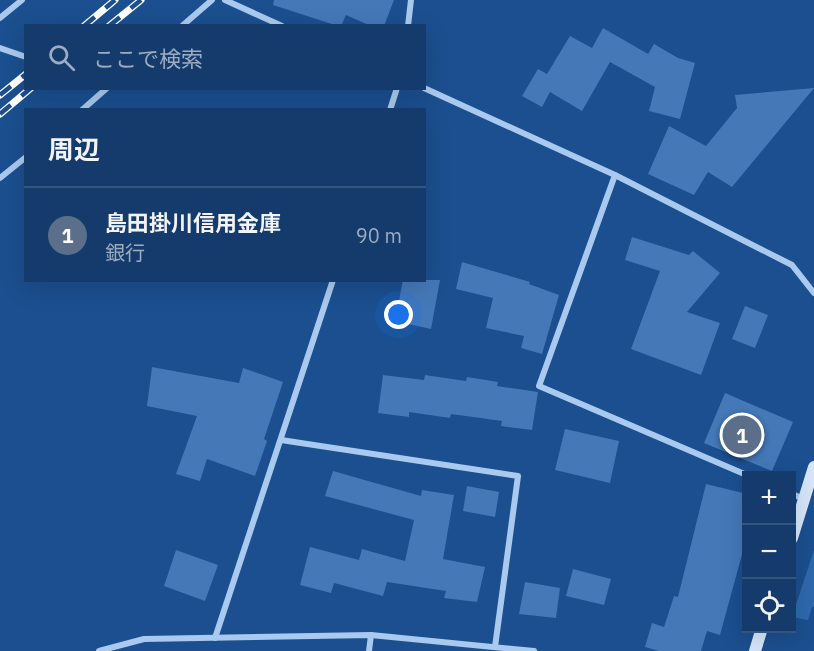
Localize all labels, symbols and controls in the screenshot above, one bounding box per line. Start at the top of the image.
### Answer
search box [24,24,426,90]
icon: search [45,41,78,74]
text: ここで検索 [93,44,203,73]
text: 周辺 [48,132,100,166]
text: 島田掛川信用金庫 [105,208,281,237]
text: 1 [62,222,74,249]
text: 90 m [356,222,402,249]
text: 銀行 [105,239,145,266]
your location [384,300,413,329]
pin: 1 [722,412,762,458]
map controls [742,471,796,633]
button: + [742,471,796,525]
button: − [742,525,796,579]
button: locate [742,579,796,633]

